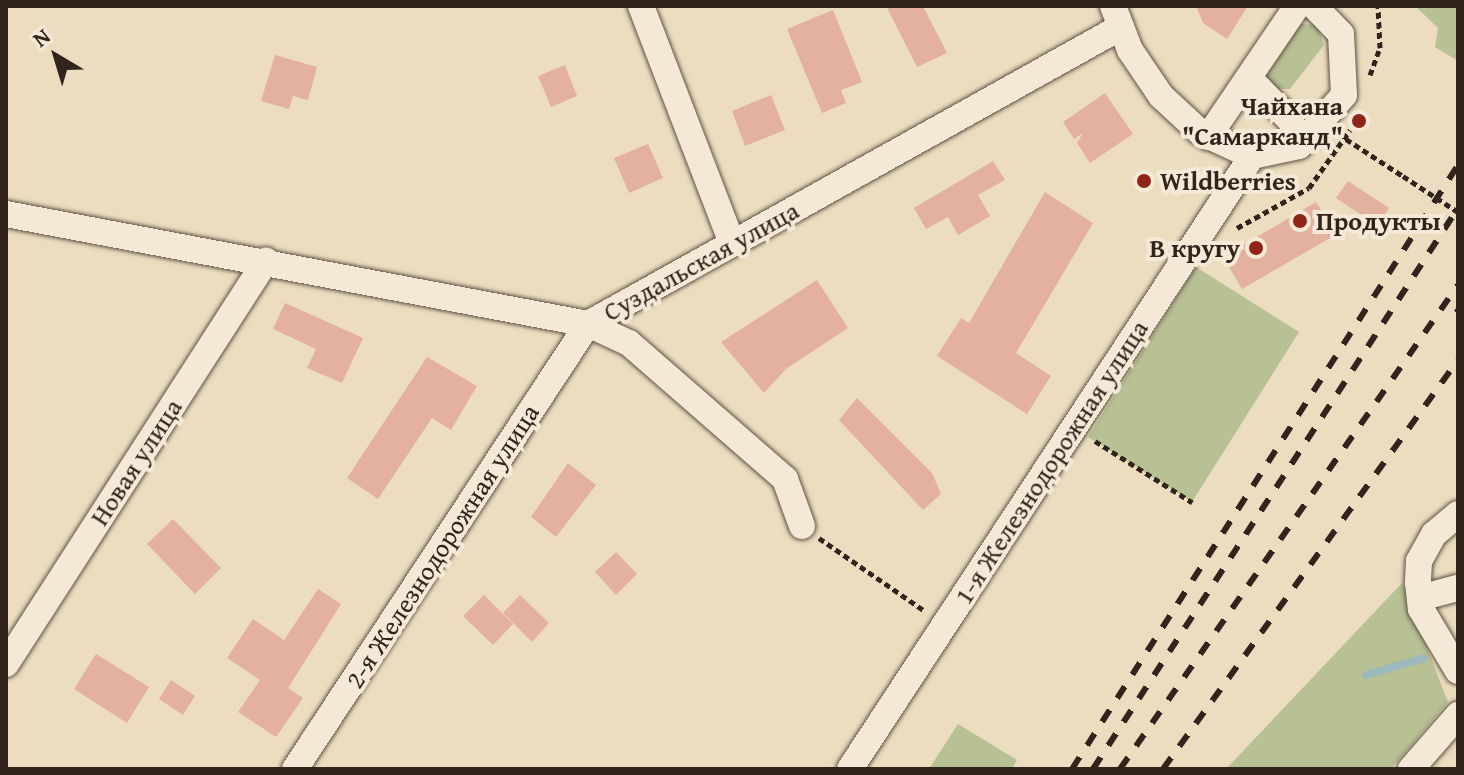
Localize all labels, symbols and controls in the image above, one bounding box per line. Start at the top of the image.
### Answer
north arrow [16,16,96,96]
text: N [26,20,57,54]
place label: Чайхана "Самарканд" [1182,90,1343,152]
marker: Чайхана "Самарканд" [1350,112,1368,130]
place label: Wildberries [1160,165,1296,197]
marker: Wildberries [1135,172,1153,190]
street label: Суздальская улица [598,194,804,328]
place label: Продукты [1316,205,1441,237]
marker: Продукты [1291,212,1309,230]
place label: В кругу [1149,232,1240,264]
marker: В кругу [1247,239,1265,257]
street label: 1-я Железнодорожная улица [948,314,1154,610]
street label: Новая улица [84,393,188,531]
street label: 2-я Железнодорожная улица [339,398,545,694]

